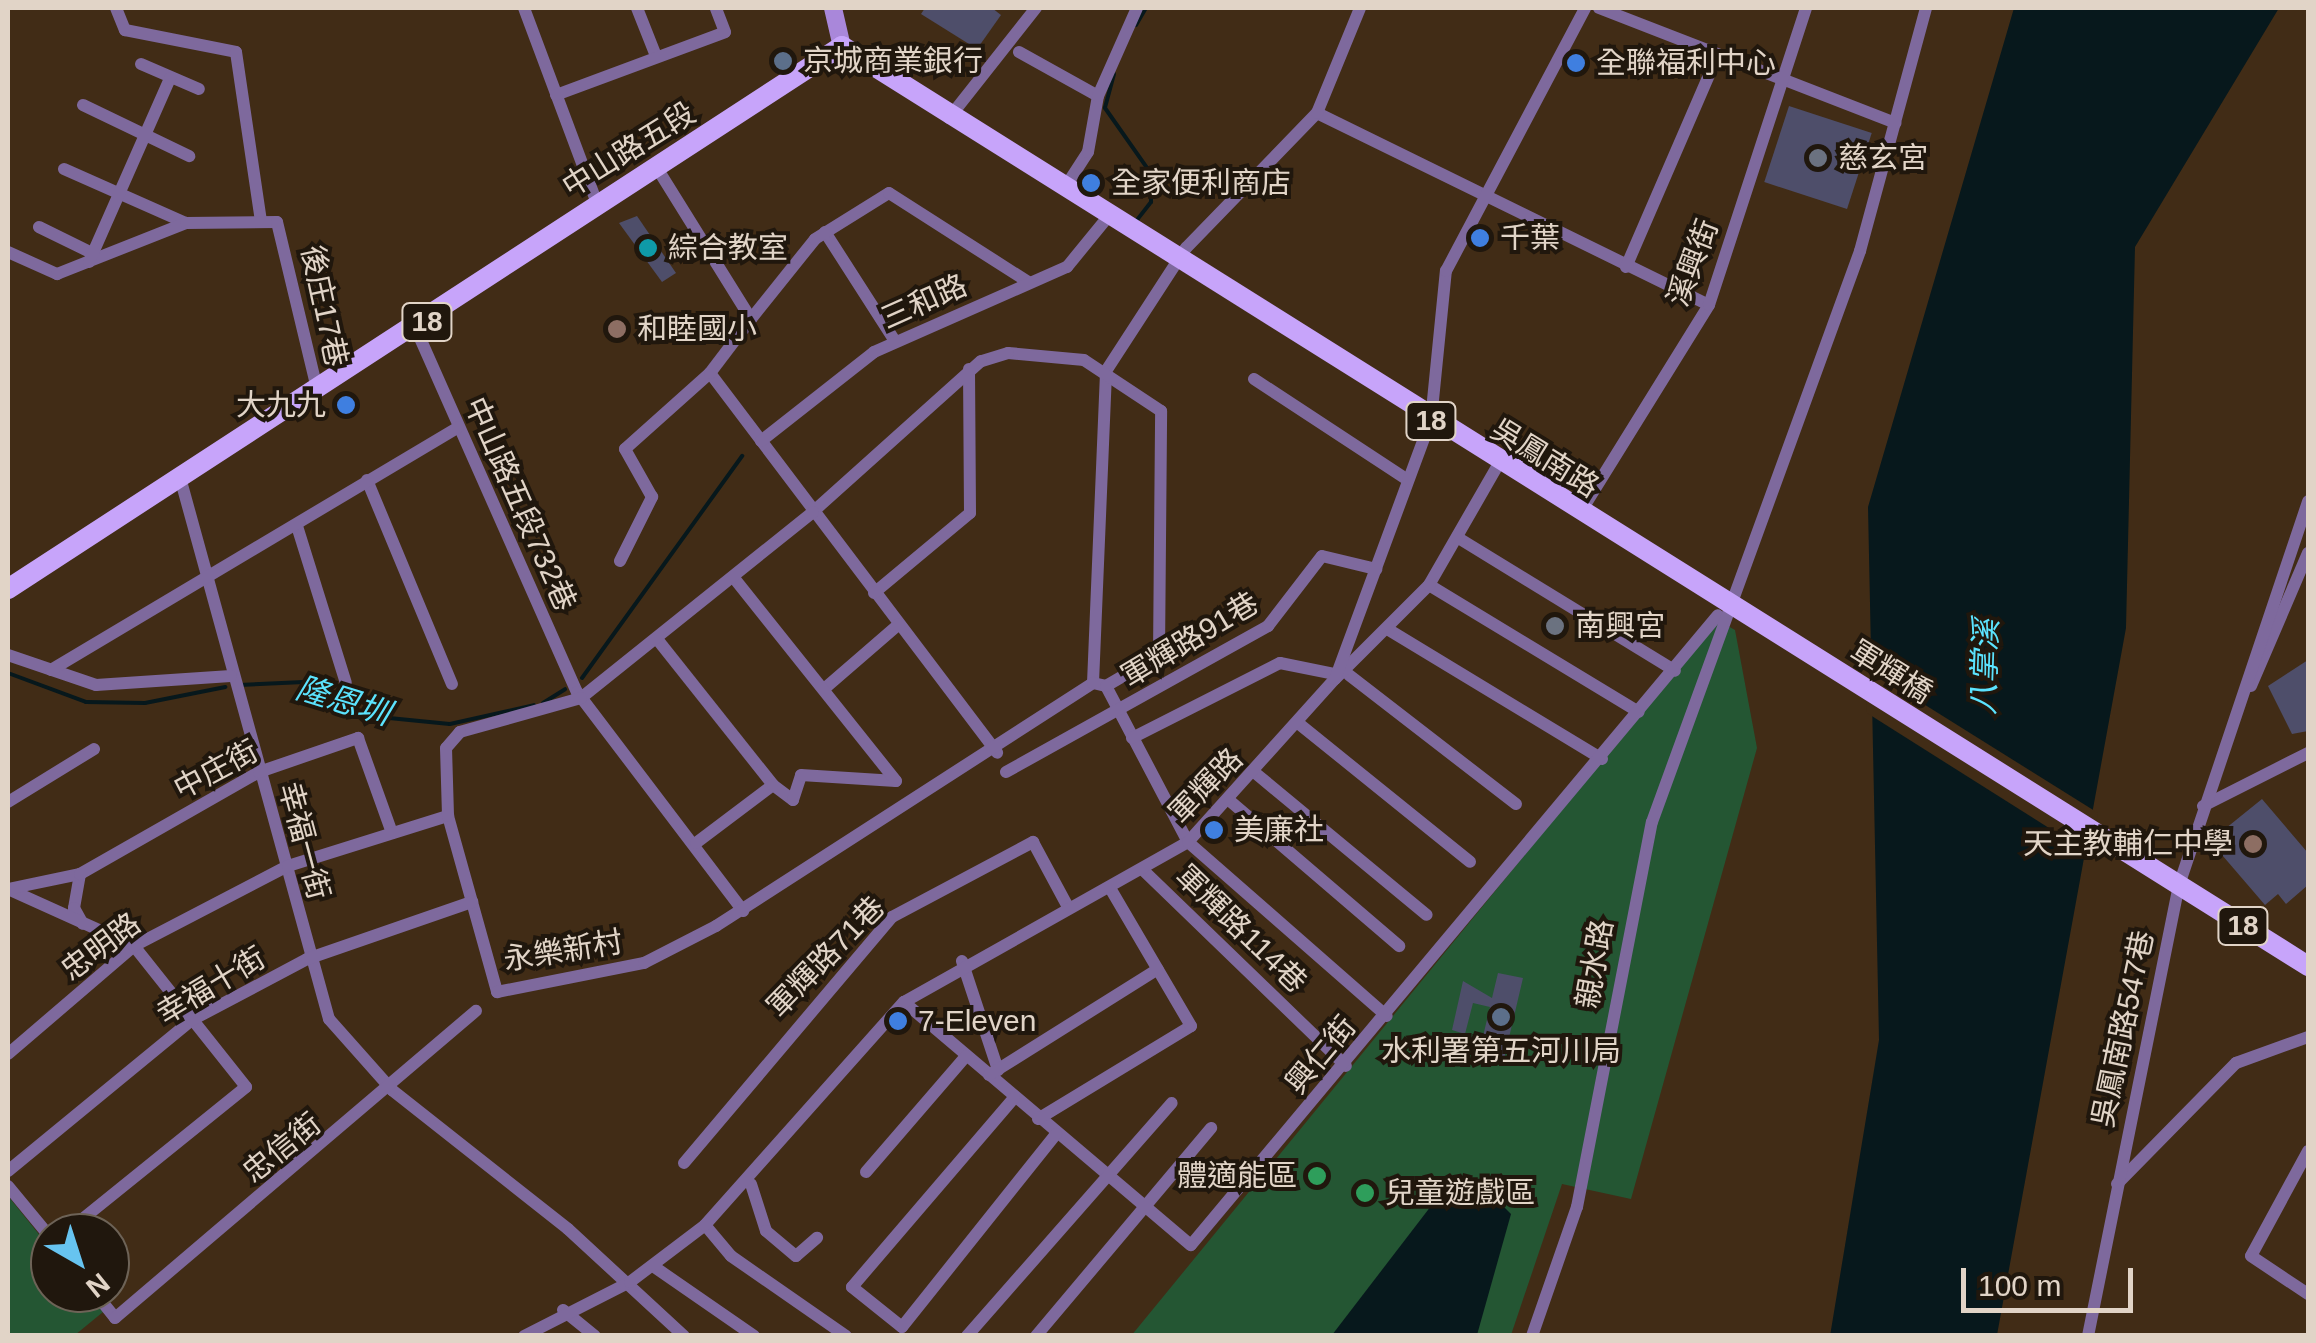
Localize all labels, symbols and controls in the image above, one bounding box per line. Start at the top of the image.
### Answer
place label: 京城商業銀行 [803,43,983,79]
place label: 全聯福利中心 [1596,45,1776,81]
marker: 京城商業銀行 [772,50,794,72]
marker: 全聯福利中心 [1565,52,1587,74]
street label: 中山路五段 [556,95,702,205]
place label: 慈玄宮 [1838,140,1928,176]
marker: 慈玄宮 [1807,147,1829,169]
place label: 全家便利商店 [1111,165,1291,201]
marker: 全家便利商店 [1080,172,1102,194]
street label: 溪興街 [1660,215,1726,311]
place label: 千葉 [1500,220,1560,256]
marker: 千葉 [1469,227,1491,249]
place label: 綜合教室 [668,230,788,266]
marker: 綜合教室 [637,237,659,259]
street label: 後庄17巷 [294,242,354,370]
street label: 三和路 [876,267,972,337]
road number: 18 [400,299,454,345]
place label: 和睦國小 [637,311,757,347]
marker: 和睦國小 [606,318,628,340]
place label: 大九九 [236,387,326,423]
street label: 中山路五段732巷 [457,392,583,616]
marker: 大九九 [335,394,357,416]
road number: 18 [1404,398,1458,444]
street label: 吳鳳南路 [1485,411,1605,505]
street label: 軍輝路91巷 [1115,585,1265,695]
place label: 南興宮 [1575,608,1665,644]
marker: 南興宮 [1544,615,1566,637]
water label: 八掌溪 [1964,618,2006,716]
street label: 軍輝橋 [1843,633,1939,711]
water label: 隆恩圳 [291,669,395,733]
street label: 中庄街 [168,733,264,807]
street label: 軍輝路 [1162,741,1250,831]
street label: 幸福一街 [271,778,337,904]
place label: 美廉社 [1234,812,1324,848]
marker: 美廉社 [1203,819,1225,841]
place label: 天主教輔仁中學 [2023,826,2233,862]
marker: 天主教輔仁中學 [2242,833,2264,855]
street label: 軍輝路114巷 [1168,858,1314,1000]
street label: 軍輝路71巷 [760,889,892,1025]
road number: 18 [2216,903,2270,949]
street label: 忠明路 [54,906,148,988]
street label: 親水路 [1569,917,1621,1011]
street label: 永樂新村 [501,924,625,978]
street label: 吳鳳南路547巷 [2085,927,2161,1131]
street label: 幸福十街 [150,940,272,1032]
place label: 7-Eleven [918,1003,1036,1039]
marker: 水利署第五河川局 [1490,1006,1512,1028]
street label: 興仁街 [1278,1009,1364,1101]
marker: 7-Eleven [887,1010,909,1032]
place label: 水利署第五河川局 [1381,1033,1621,1069]
street label: 忠信街 [236,1106,328,1190]
place label: 體適能區 [1177,1158,1297,1194]
marker: 體適能區 [1306,1165,1328,1187]
place label: 兒童遊戲區 [1385,1175,1535,1211]
marker: 兒童遊戲區 [1354,1182,1376,1204]
north arrow [30,1213,130,1313]
scale bar [1966,1248,2138,1310]
text: N [80,1267,116,1304]
text: 100 m [1978,1269,2061,1302]

